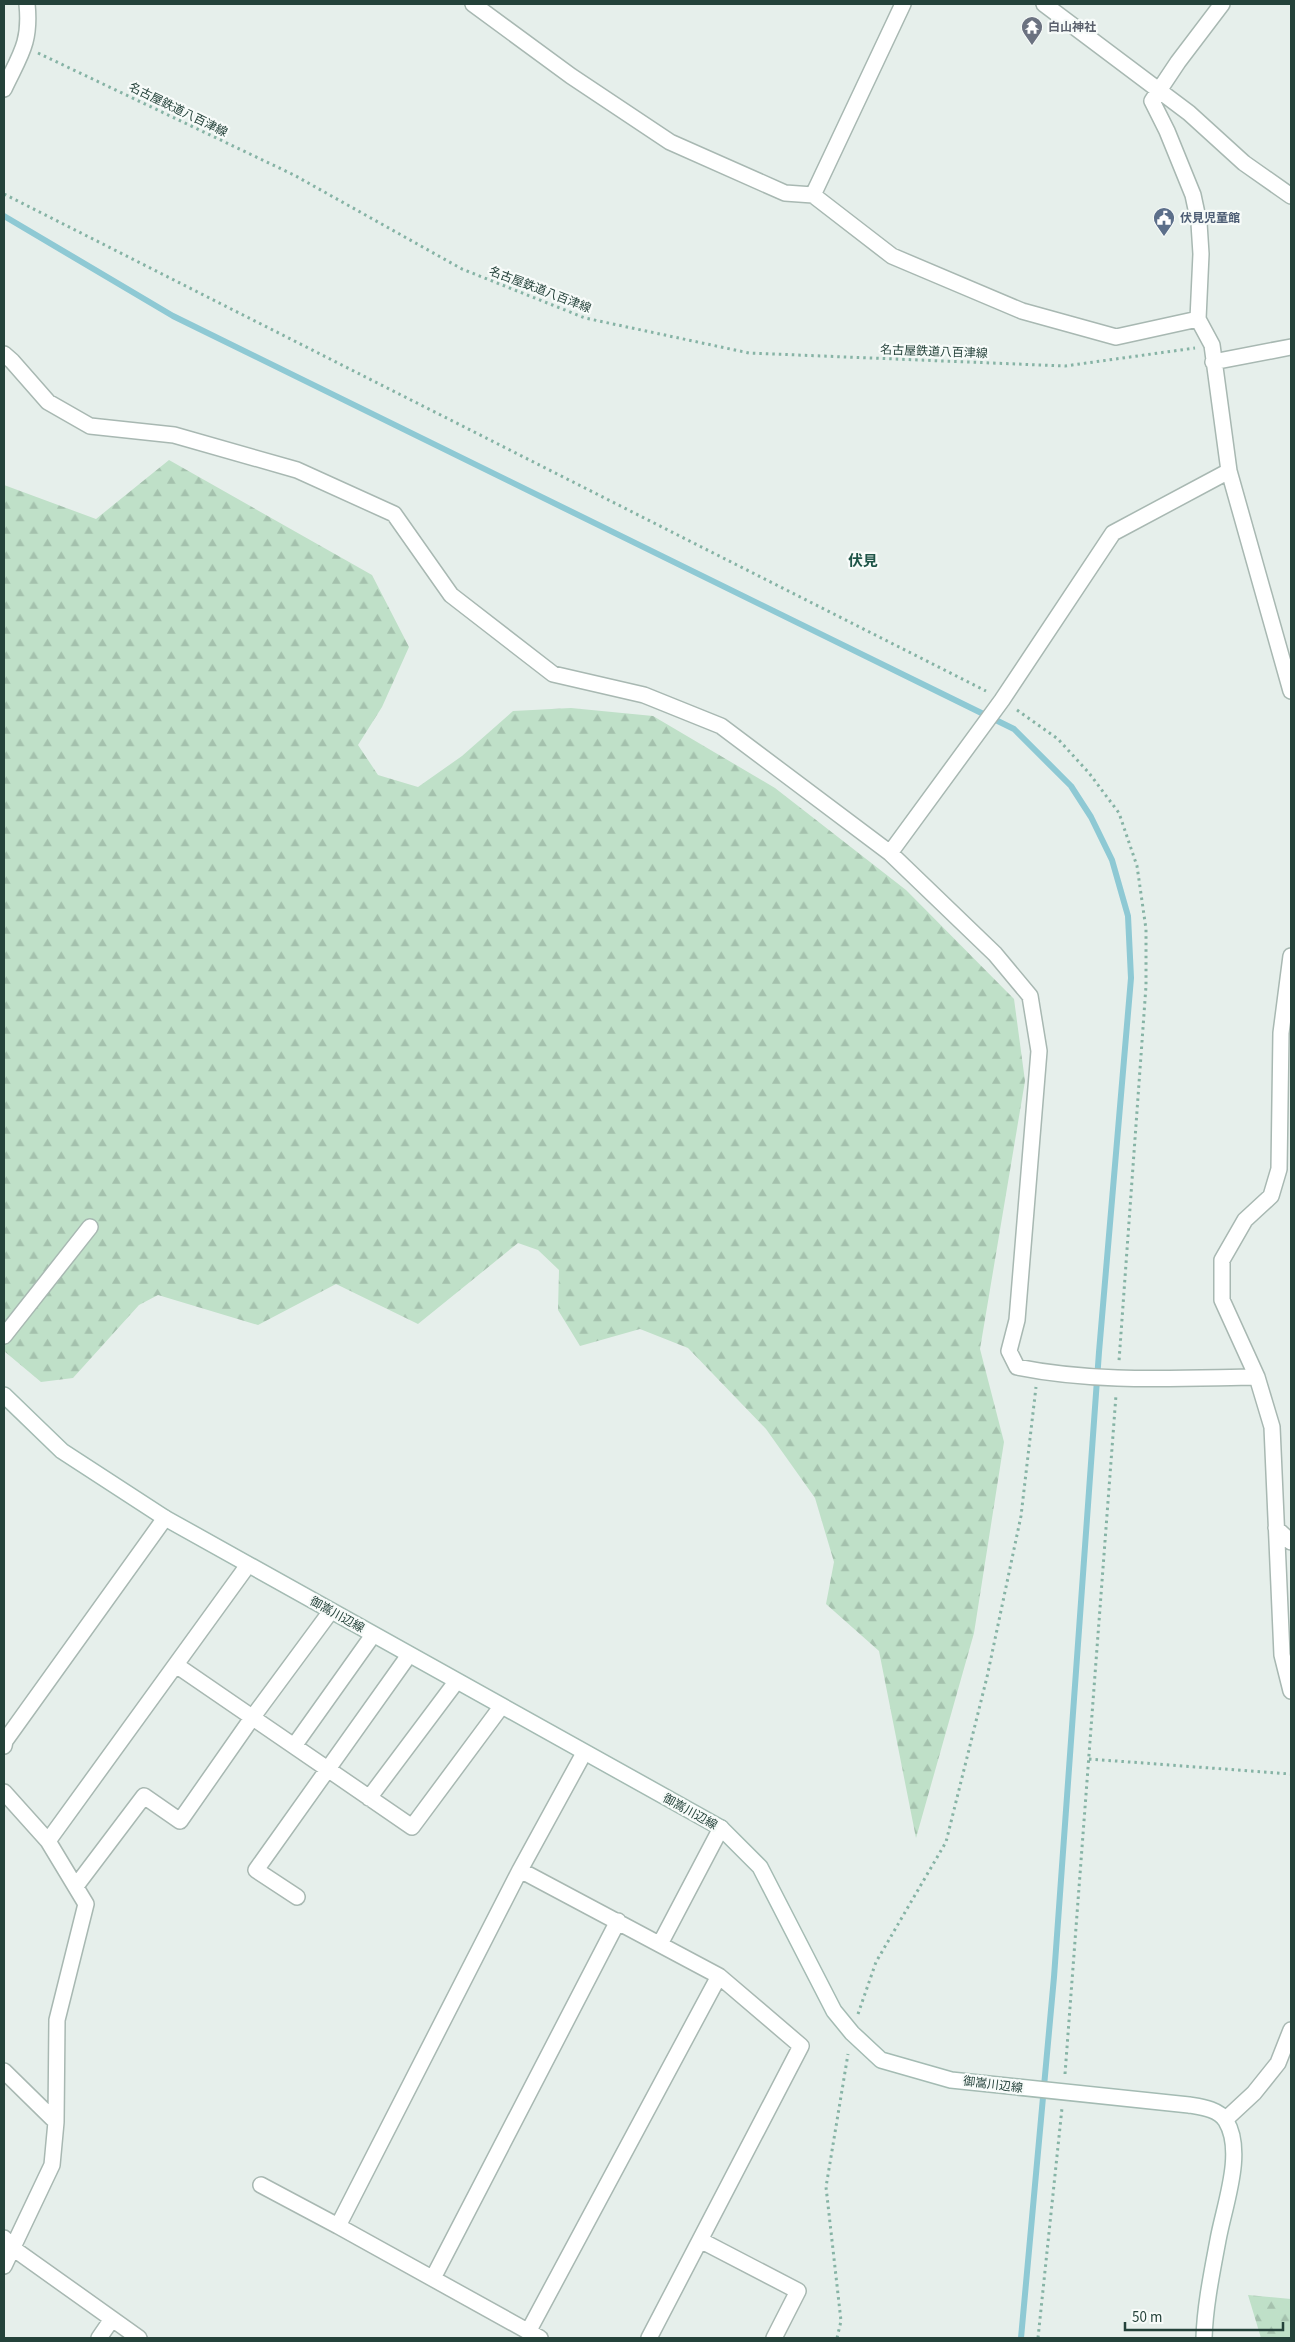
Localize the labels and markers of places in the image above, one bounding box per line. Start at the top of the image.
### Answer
temple icon: 白山神社 [1020,15,1044,46]
place label: 白山神社 [1048,19,1096,36]
public building icon: 伏見児童館 [1152,206,1176,237]
place label: 伏見児童館 [1180,210,1240,227]

